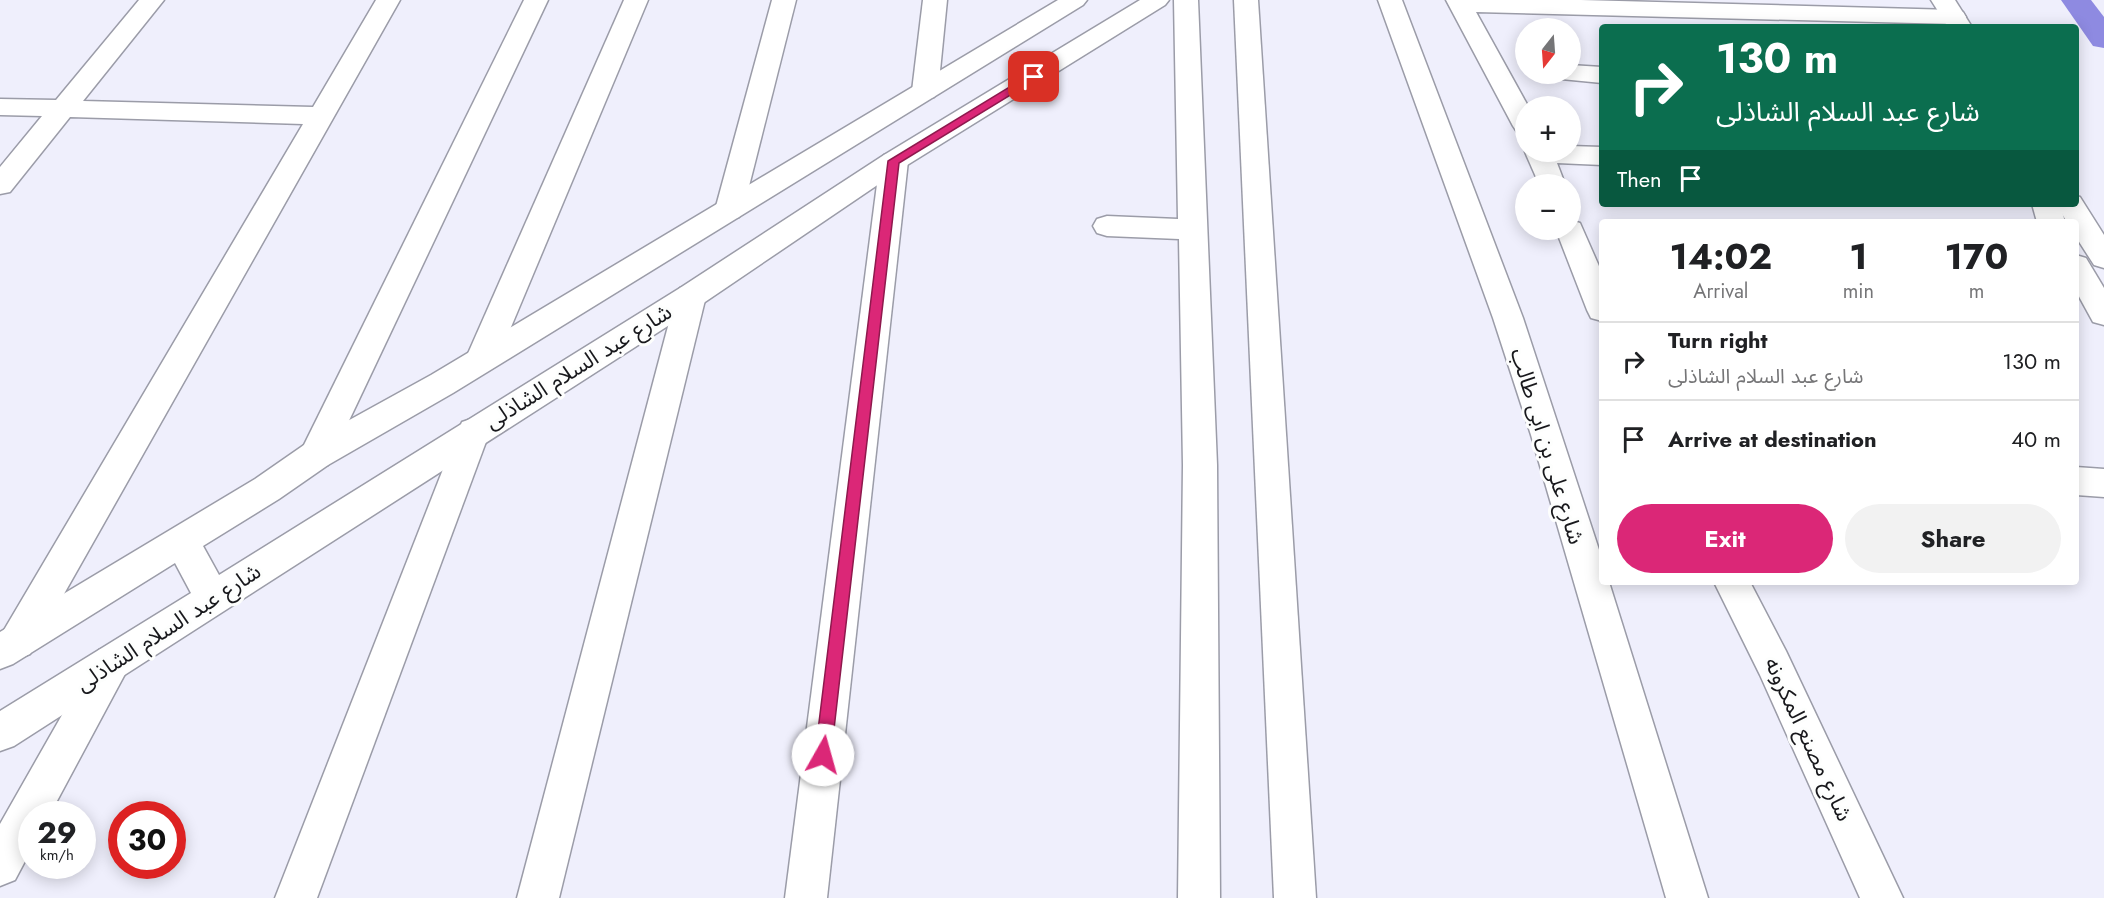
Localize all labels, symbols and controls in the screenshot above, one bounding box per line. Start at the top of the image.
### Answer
north arrow [1515,18,1581,84]
map controls [1515,18,1581,240]
text: 130 m [1716,28,1838,89]
icon: right [1617,48,1695,126]
pin [1008,51,1059,102]
icon: arrive [1017,60,1050,93]
text: شارع عبد السلام الشاذلى [1716,92,1980,131]
button: + [1515,96,1581,162]
icon: arrive [1674,162,1707,195]
text: Then [1617,163,1662,195]
button: − [1515,174,1581,240]
text: 14:02 [1670,230,1772,282]
text: 1 [1849,230,1867,282]
text: 170 [1945,230,2008,282]
text: Arrival [1693,277,1748,306]
text: min [1843,277,1874,306]
text: m [1969,277,1984,306]
street label: شارع عبد السلام الشاذلى [478,295,678,437]
text: Turn right [1668,324,1768,356]
street label: شارع على بن ابى طالب [1502,344,1593,548]
icon: right [1617,345,1650,378]
text: 130 m [2002,345,2061,377]
text: شارع عبد السلام الشاذلى [1668,362,1863,391]
icon: arrive [1617,423,1650,456]
text: Arrive at destination [1668,423,1877,455]
text: 40 m [2011,423,2061,455]
button: Exit [1617,504,1833,573]
button: Share [1845,504,2061,573]
street label: شارع عبد السلام الشاذلى [69,555,267,700]
street label: شارع مصنع المكرونه [1756,652,1861,827]
position arrow [791,723,855,787]
speed limit sign: 30 [108,801,186,879]
text: 29 [37,811,77,854]
text: km/h [40,844,74,866]

